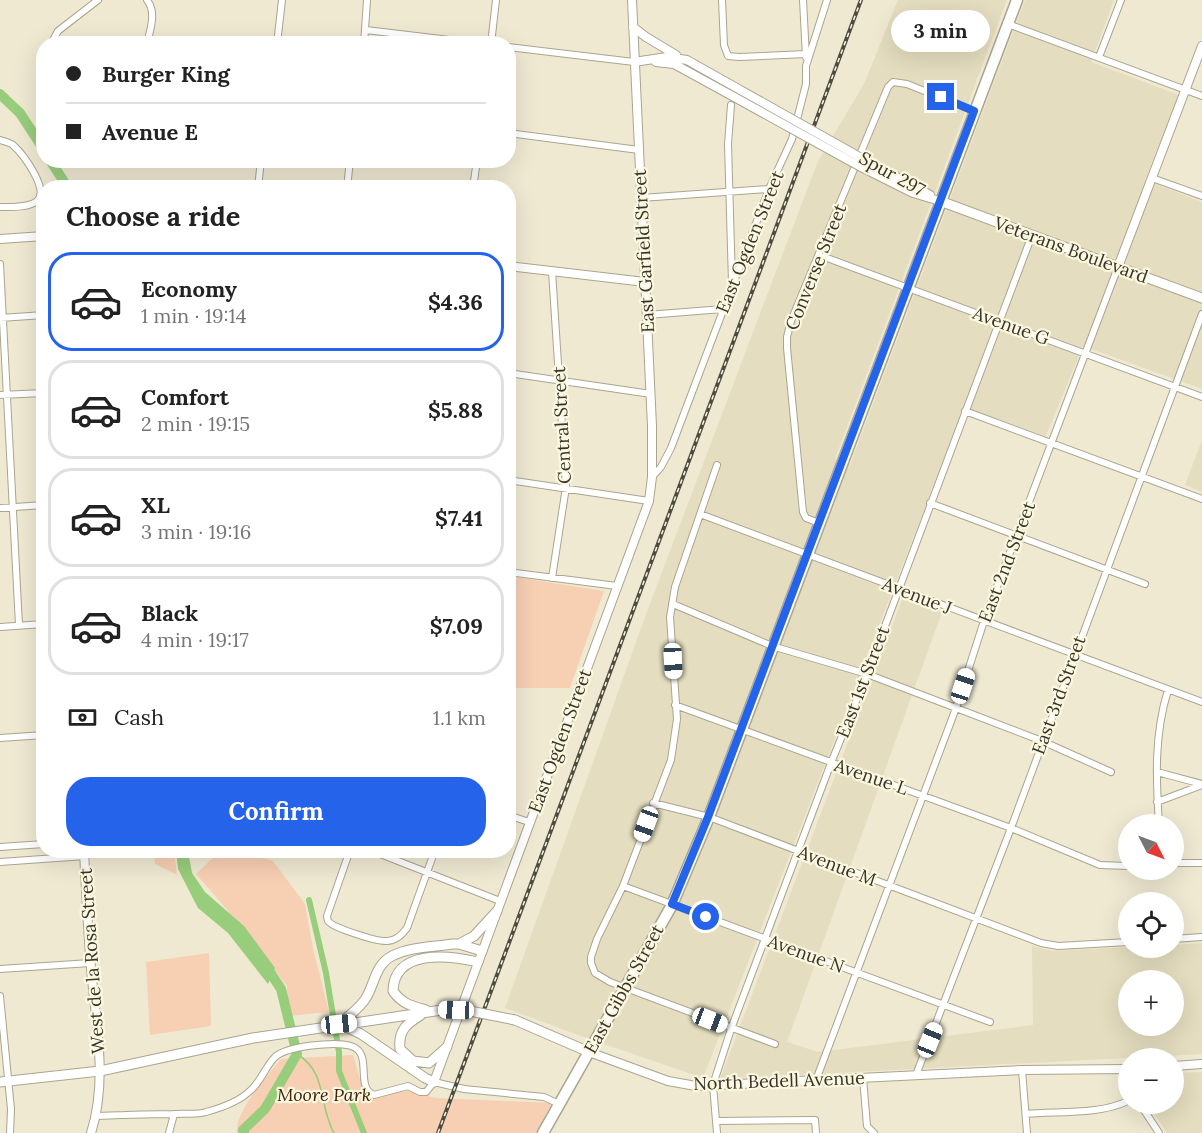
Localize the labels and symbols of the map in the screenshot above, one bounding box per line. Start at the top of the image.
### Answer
callout: 3 min [892,10,990,52]
route end [927,83,954,110]
street label: Spur 297 [855,146,929,201]
street label: East Ogden Street [710,167,789,316]
street label: East Garfield Street [628,169,659,333]
street label: Converse Street [780,200,851,333]
street label: Veterans Boulevard [990,211,1151,288]
street label: Avenue G [969,301,1053,350]
street label: Central Street [547,366,576,484]
street label: East 2nd Street [973,498,1040,626]
street label: Avenue J [878,571,955,619]
street label: East 1st Street [831,623,894,741]
street label: East 3rd Street [1026,632,1091,757]
car [663,643,683,679]
street label: East Ogden Street [523,666,596,816]
car [949,666,977,706]
street label: Avenue L [830,753,912,800]
car [631,804,661,844]
north arrow [1118,814,1184,880]
street label: Avenue M [794,840,880,891]
street label: West de la Rosa Street [74,867,109,1055]
route start [692,903,719,930]
street label: East Gibbs Street [579,920,669,1057]
street label: Avenue N [764,929,847,978]
car [438,1000,474,1020]
car [690,1005,730,1035]
car [320,1013,358,1035]
car [915,1020,945,1060]
street label: North Bedell Avenue [693,1066,865,1095]
park label: Moore Park [277,1083,371,1106]

